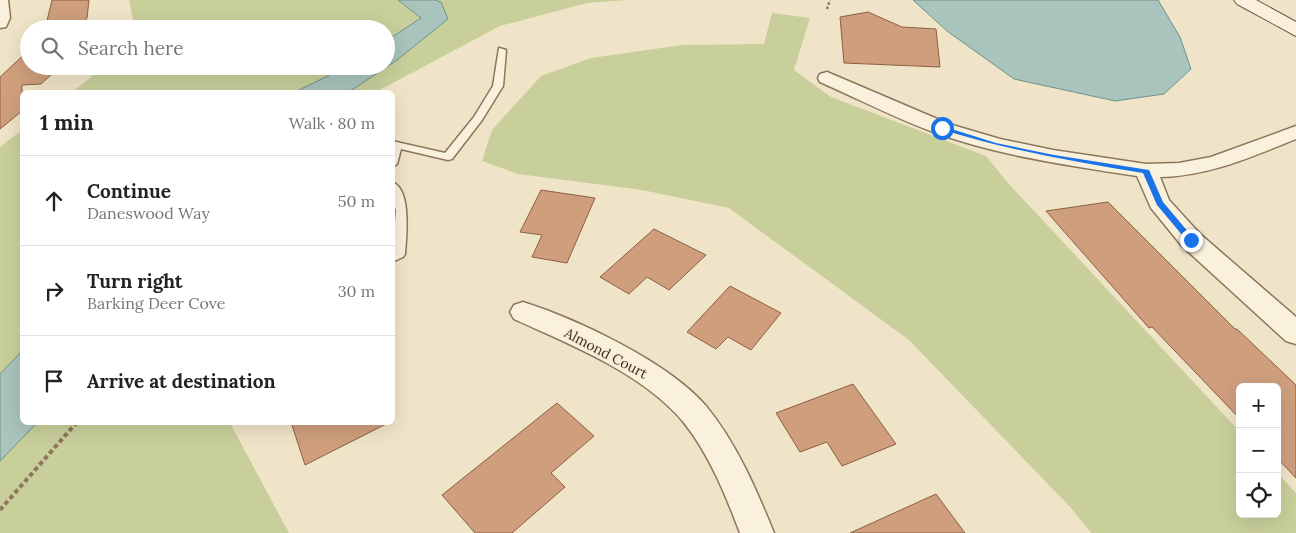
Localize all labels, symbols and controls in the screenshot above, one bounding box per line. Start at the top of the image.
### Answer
search box [20,20,395,75]
icon: search [38,34,66,62]
text: Search here [78,36,184,60]
text: 1 min [40,109,94,136]
text: Walk · 80 m [289,113,375,133]
route start [931,117,954,140]
text: Continue [87,179,171,203]
icon: ahead [40,187,68,215]
text: 50 m [338,191,375,211]
text: Daneswood Way [87,203,210,223]
route end [1180,229,1203,252]
text: Turn right [87,269,183,293]
icon: right [40,277,68,305]
text: 30 m [338,281,375,301]
text: Barking Deer Cove [87,293,225,313]
street label: Almond Court [560,323,651,383]
icon: arrive [40,367,68,395]
text: Arrive at destination [87,369,276,393]
map controls [1236,383,1281,518]
button: + [1236,383,1281,428]
button: − [1236,428,1281,473]
button: locate [1236,473,1281,518]

